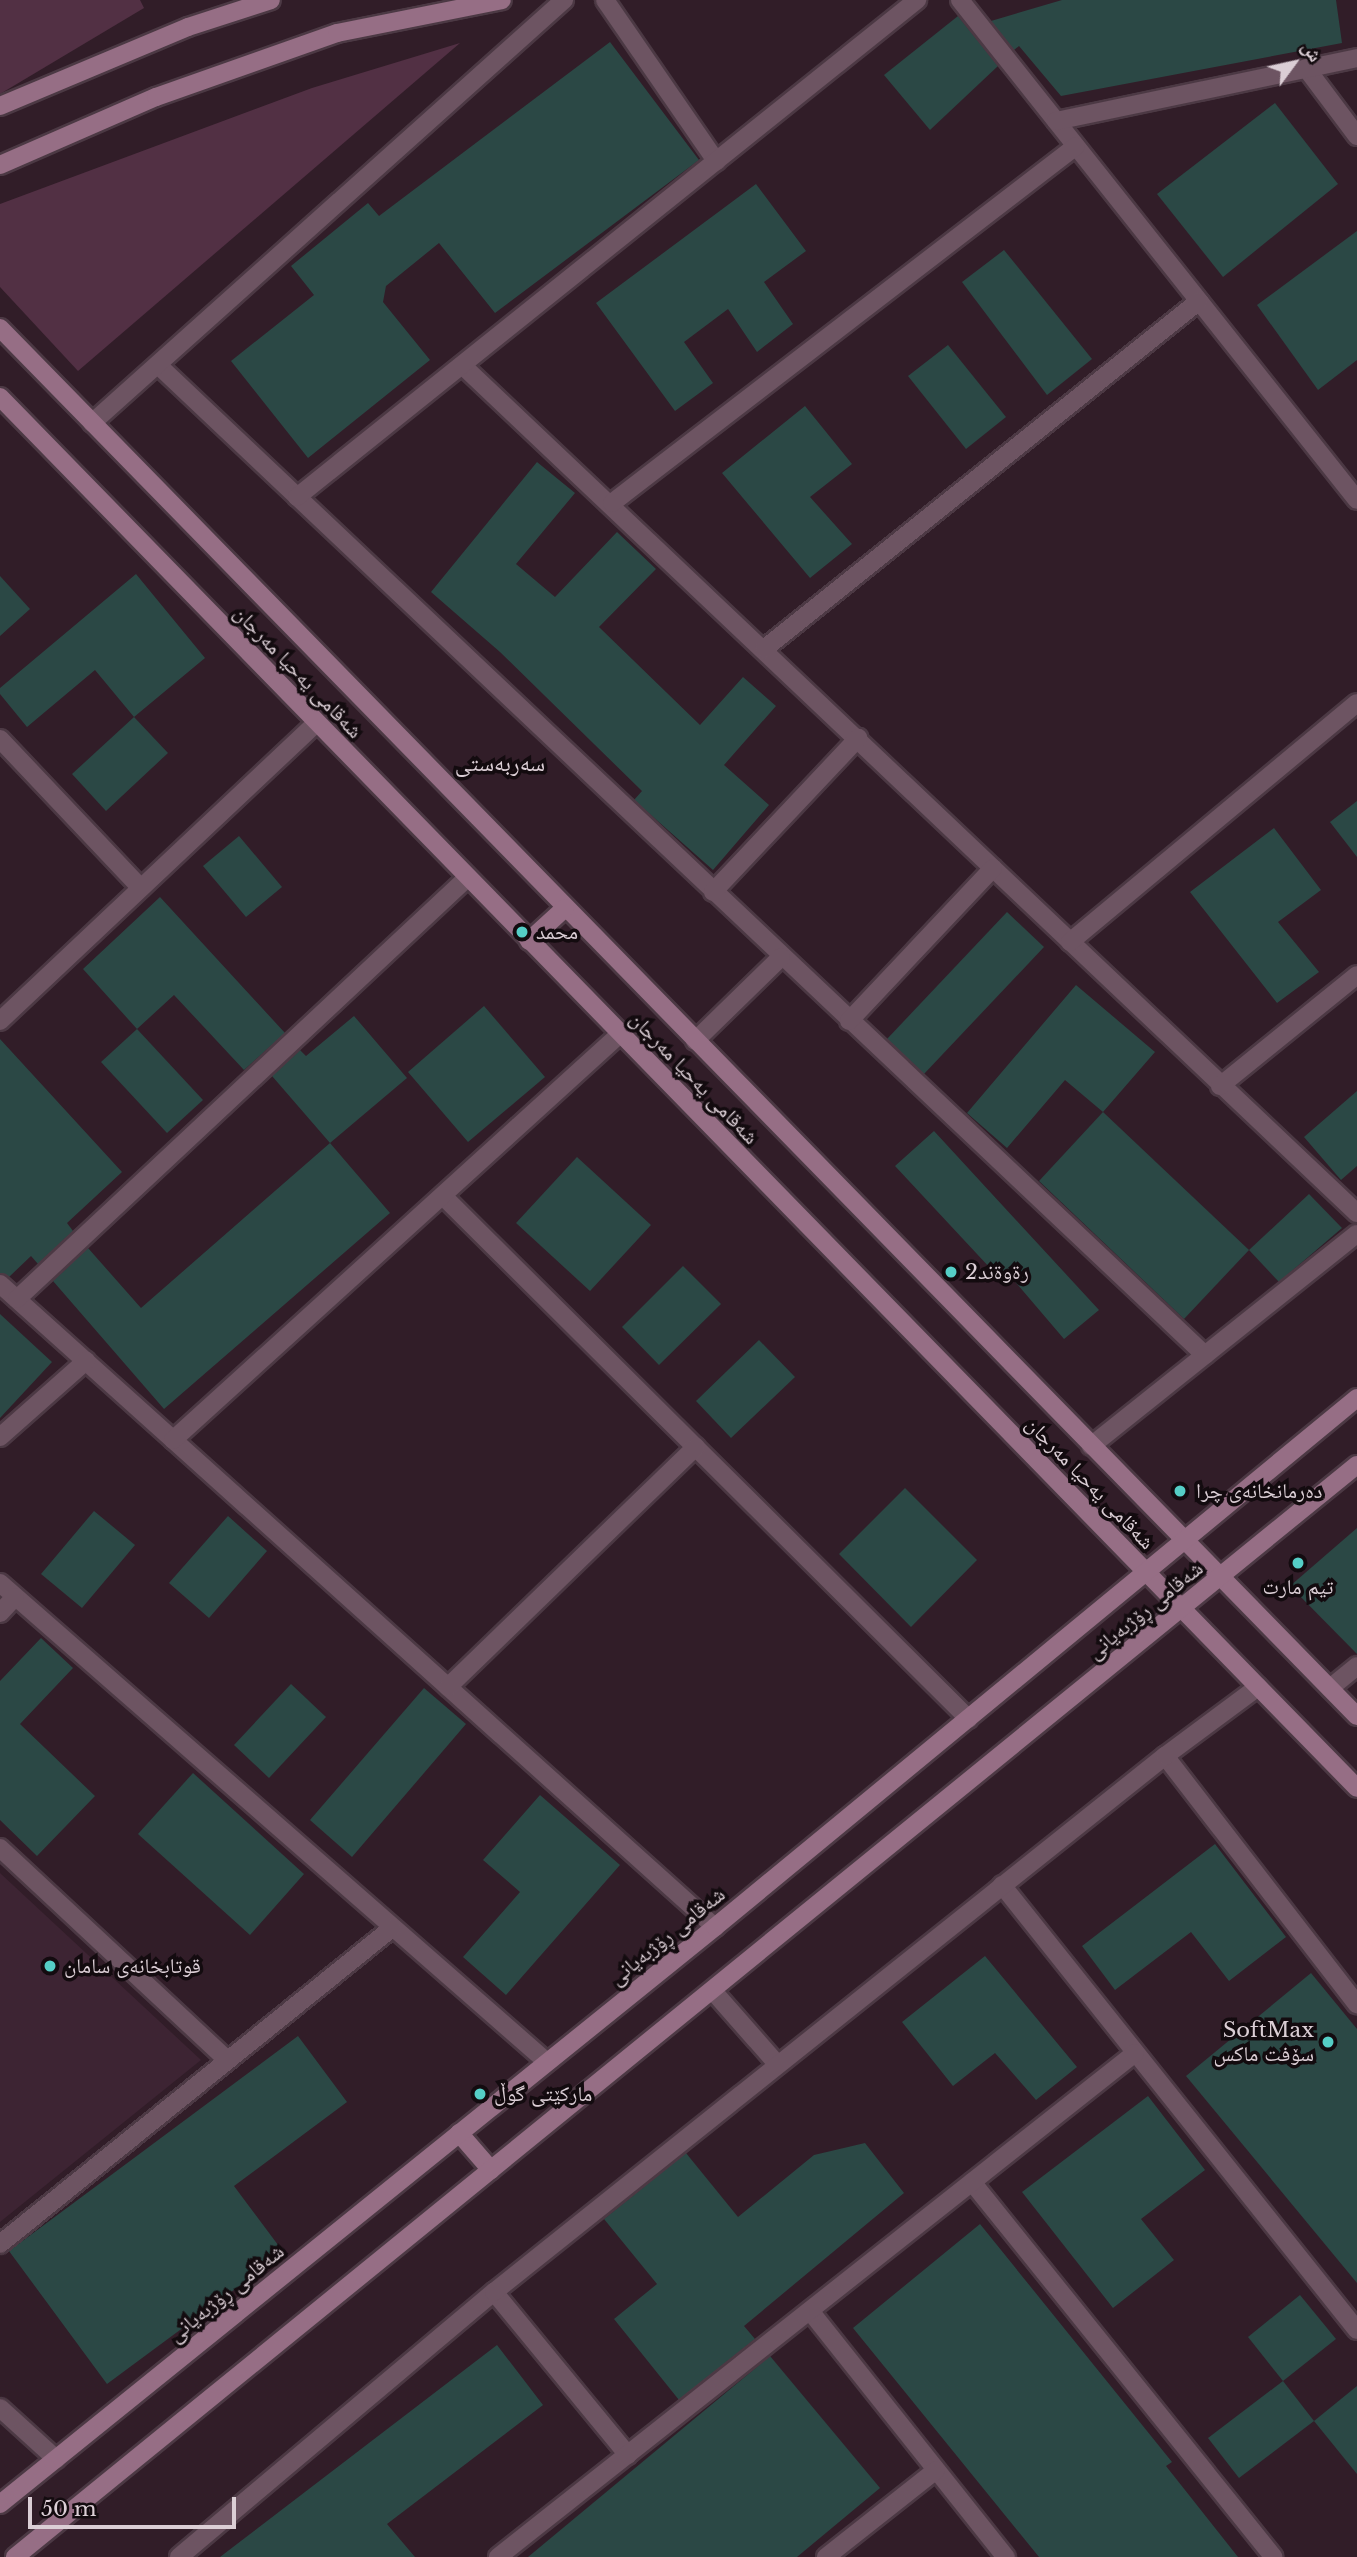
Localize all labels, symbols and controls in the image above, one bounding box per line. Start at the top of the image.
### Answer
north arrow [1259,28,1329,98]
text: ش [1297,37,1327,66]
street label: شەقامی یەحیا مەرجان [228,600,368,744]
district label: سه‌ربه‌ستی [455,749,545,777]
place label: محمد [536,919,578,945]
marker: محمد [514,924,530,940]
street label: شەقامی یەحیا مەرجان [624,1006,764,1150]
place label: رةوةند2 [965,1259,1029,1285]
marker: رةوةند2 [943,1264,959,1280]
street label: شەقامی یەحیا مەرجان [1020,1411,1160,1555]
place label: دەرمانخانەی چرا [1196,1478,1322,1504]
marker: دەرمانخانەی چرا [1170,1481,1190,1501]
marker: تیم مارت [1290,1555,1306,1571]
street label: شەقامی ڕۆژبەیانی [1082,1556,1208,1664]
place label: تیم مارت [1262,1574,1334,1600]
street label: شەقامی ڕۆژبەیانی [604,1882,730,1990]
place label: قوتابخانەی سامان [64,1953,201,1979]
marker: قوتابخانەی سامان [42,1958,58,1974]
place label: SoftMax سۆفت ماکس [1213,2017,1314,2067]
marker: SoftMax سۆفت ماکس [1320,2034,1336,2050]
place label: مارکێتی گوڵ [494,2081,592,2107]
marker: مارکێتی گوڵ [472,2086,488,2102]
street label: شەقامی ڕۆژبەیانی [163,2239,289,2347]
scale bar [32,2484,240,2528]
text: 50 m [41,2496,96,2522]

